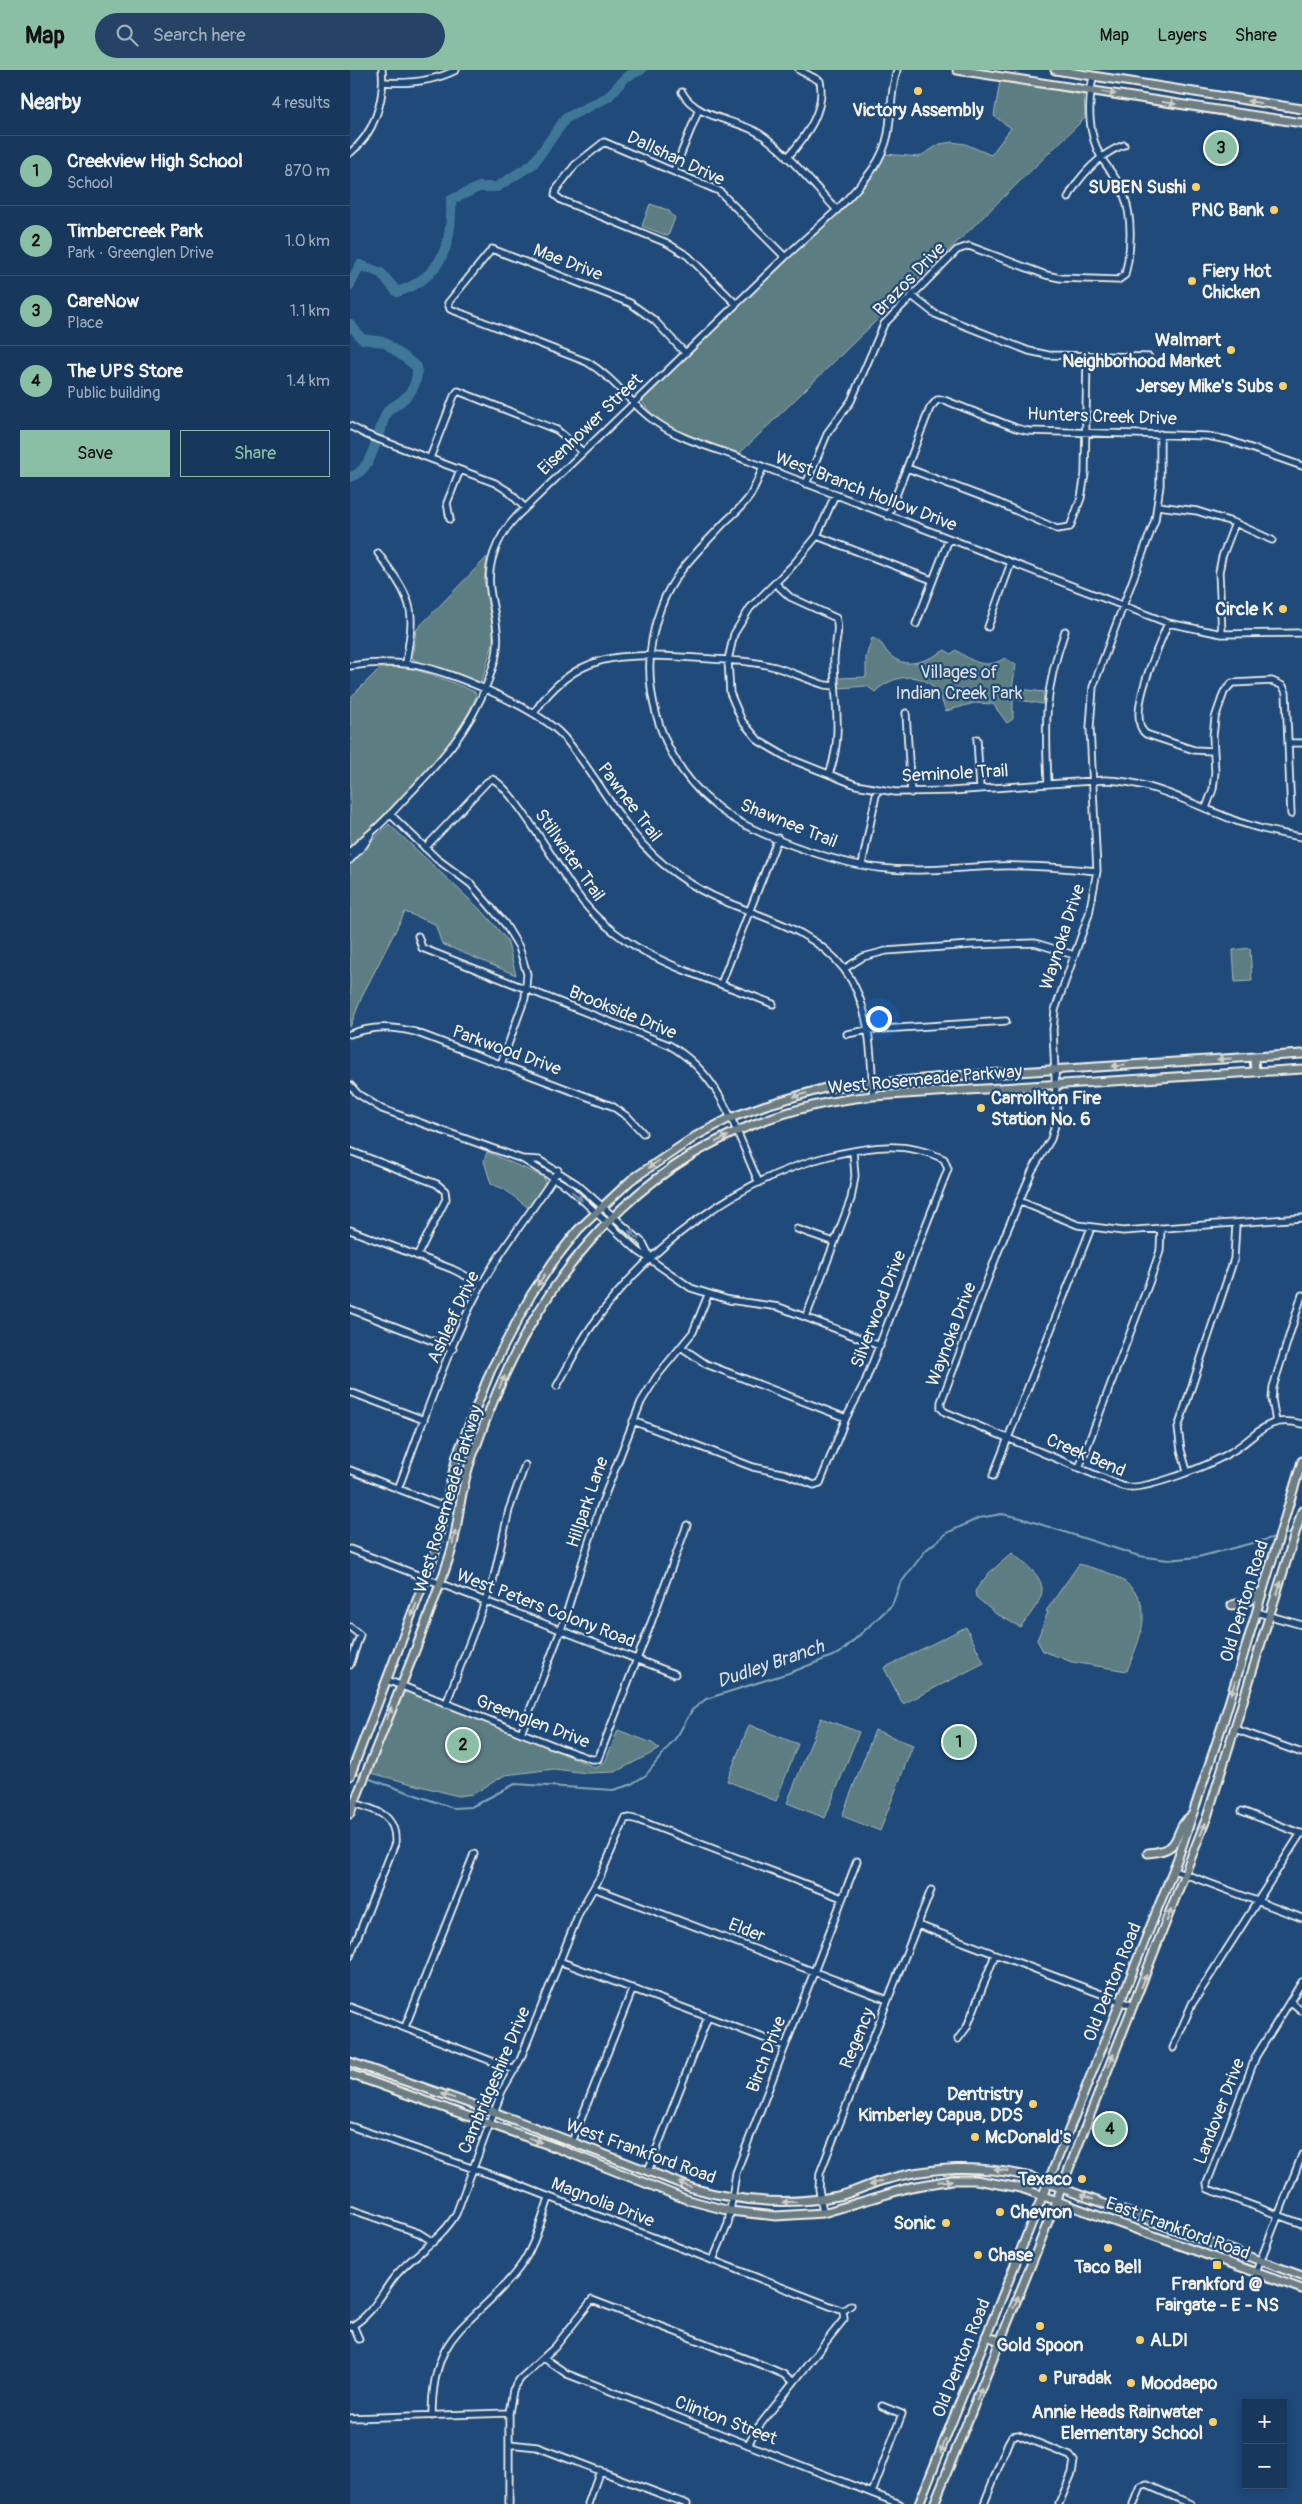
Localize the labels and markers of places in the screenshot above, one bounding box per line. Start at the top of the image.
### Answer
marker: Victory Assembly [912,85,924,97]
place label: Victory Assembly [852,99,984,122]
pin: 3 [1205,129,1237,167]
place label: SUBEN Sushi [1088,176,1186,199]
marker: SUBEN Sushi [1190,181,1202,193]
place label: PNC Bank [1191,199,1264,222]
marker: PNC Bank [1268,204,1280,216]
place label: Fiery Hot Chicken [1202,260,1272,304]
marker: Fiery Hot Chicken [1186,275,1198,287]
place label: Walmart Neighborhood Market [1062,329,1222,373]
marker: Walmart Neighborhood Market [1225,344,1237,356]
place label: Jersey Mike's Subs [1136,375,1274,398]
marker: Jersey Mike's Subs [1277,380,1289,392]
place label: Circle K [1215,598,1273,621]
marker: Circle K [1277,603,1289,615]
place label: Carrollton Fire Station No. 6 [991,1087,1102,1131]
marker: Carrollton Fire Station No. 6 [975,1102,987,1114]
pin: 1 [943,1723,975,1761]
pin: 2 [447,1726,479,1764]
place label: Dentristry Kimberley Capua, DDS [858,2083,1023,2127]
marker: Dentristry Kimberley Capua, DDS [1027,2098,1039,2110]
pin: 4 [1094,2110,1126,2148]
place label: McDonald's [985,2126,1072,2149]
marker: McDonald's [969,2131,981,2143]
place label: Texaco [1017,2168,1072,2191]
marker: Texaco [1076,2173,1088,2185]
place label: Chevron [1010,2201,1072,2224]
marker: Chevron [994,2206,1006,2218]
place label: Sonic [893,2212,936,2235]
marker: Sonic [940,2217,952,2229]
marker: Taco Bell [1102,2242,1114,2254]
place label: Chase [988,2244,1034,2267]
marker: Chase [972,2249,984,2261]
place label: Taco Bell [1073,2256,1142,2279]
marker: Frankford @ Fairgate - E - NS [1211,2259,1223,2271]
place label: Frankford @ Fairgate - E - NS [1155,2273,1279,2317]
marker: Gold Spoon [1034,2320,1046,2332]
place label: ALDI [1150,2329,1188,2352]
place label: Gold Spoon [997,2334,1083,2357]
marker: ALDI [1134,2334,1146,2346]
place label: Puradak [1053,2367,1112,2390]
marker: Puradak [1037,2372,1049,2384]
place label: Moodaepo [1141,2372,1218,2395]
marker: Moodaepo [1125,2377,1137,2389]
place label: Annie Heads Rainwater Elementary School [1032,2401,1204,2445]
marker: Annie Heads Rainwater Elementary School [1207,2416,1219,2428]

